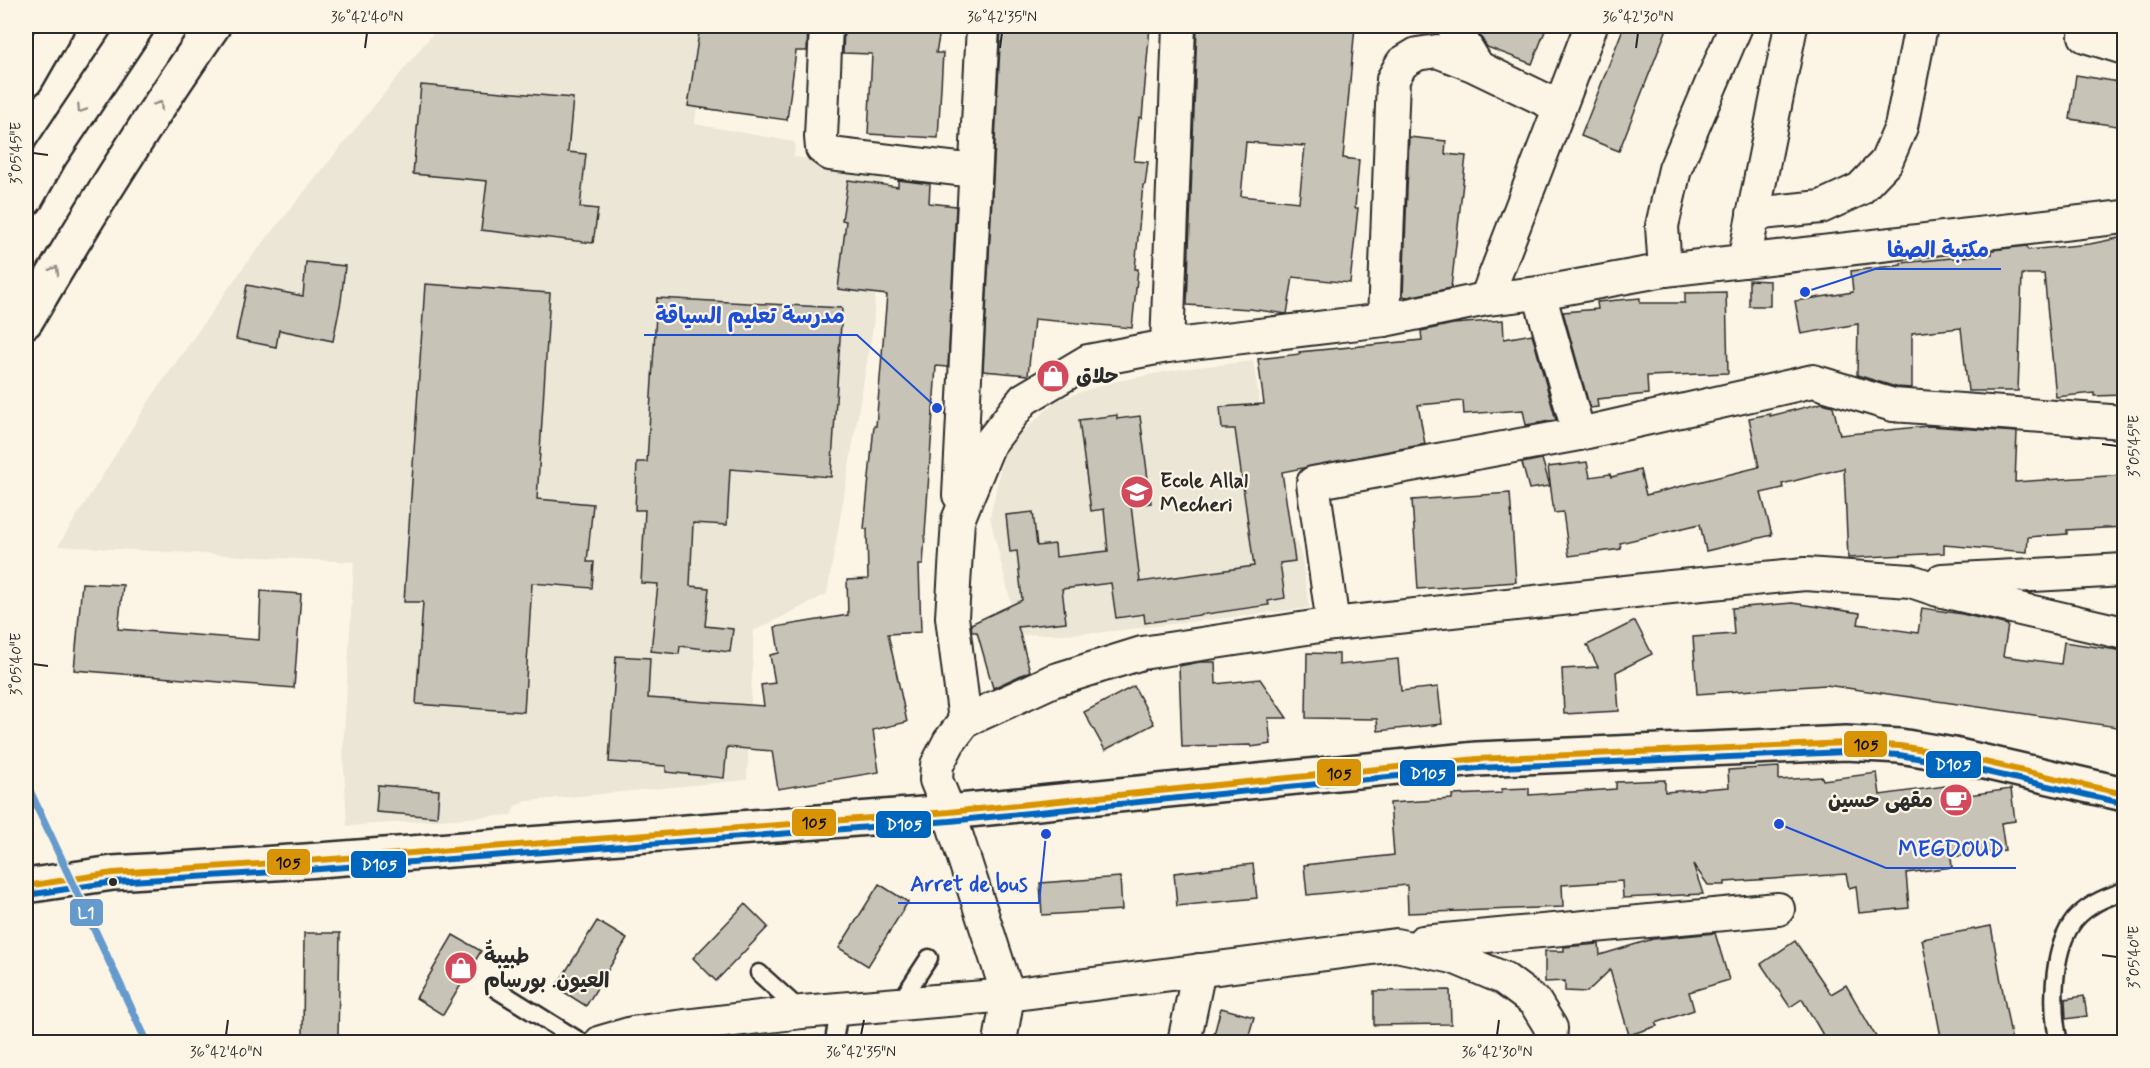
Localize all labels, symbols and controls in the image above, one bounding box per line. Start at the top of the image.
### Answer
text: 36°42'40"N [331,8,403,28]
text: 36°42'35"N [967,8,1037,28]
text: 36°42'30"N [1603,8,1673,28]
one-way arrow [152,101,163,112]
one-way arrow [78,103,89,114]
text: 3°05'45"E [7,122,27,184]
callout: مكتبة الصفا [1875,229,2001,269]
text: مكتبة الصفا [1887,237,1989,265]
one-way arrow [48,266,60,276]
callout: مدرسة تعليم السياقة [644,295,857,335]
text: مدرسة تعليم السياقة [655,303,845,332]
shop icon: حلاق [1035,358,1071,394]
place label: حلاق [1076,363,1118,391]
text: 3°05'45"E [2125,415,2145,477]
place label: Ecole Allal Mecheri [1160,467,1248,519]
school or university icon: Ecole Allal Mecheri [1119,474,1155,510]
text: 3°05'40"E [7,632,27,695]
line badge: 105 [1843,730,1888,758]
text: 105 [1853,735,1879,756]
line badge: D105 [1925,750,1982,779]
text: D105 [1935,755,1971,776]
line badge: 105 [1316,758,1362,787]
line badge: D105 [1399,759,1456,787]
text: 105 [1326,764,1352,785]
text: D105 [1410,764,1446,785]
cafe icon: مقهى حسين [1938,782,1974,818]
place label: مقهى حسين [1828,787,1933,815]
line badge: 105 [791,808,837,837]
line badge: D105 [875,810,932,839]
text: 105 [801,813,827,834]
text: D105 [886,815,922,836]
callout: MEGDOUD [1886,828,2016,868]
text: MEGDOUD [1898,836,2004,864]
line badge: 105 [266,848,311,876]
line badge: D105 [350,850,407,879]
text: 105 [275,853,301,874]
text: D105 [361,855,397,876]
callout: Arret de bus [898,863,1039,903]
text: Arret de bus [910,871,1028,899]
unlabelled marker [107,876,119,888]
line badge: L1 [69,898,104,927]
text: L1 [77,903,95,924]
text: 3°05'40"E [2125,925,2145,988]
place label: طبيبةُ العيون. بورسام [484,939,609,996]
shop icon: طبيبةُ العيون. بورسام [443,950,479,986]
text: 36°42'40"N [190,1043,262,1063]
text: 36°42'35"N [826,1043,896,1063]
text: 36°42'30"N [1462,1043,1532,1063]

